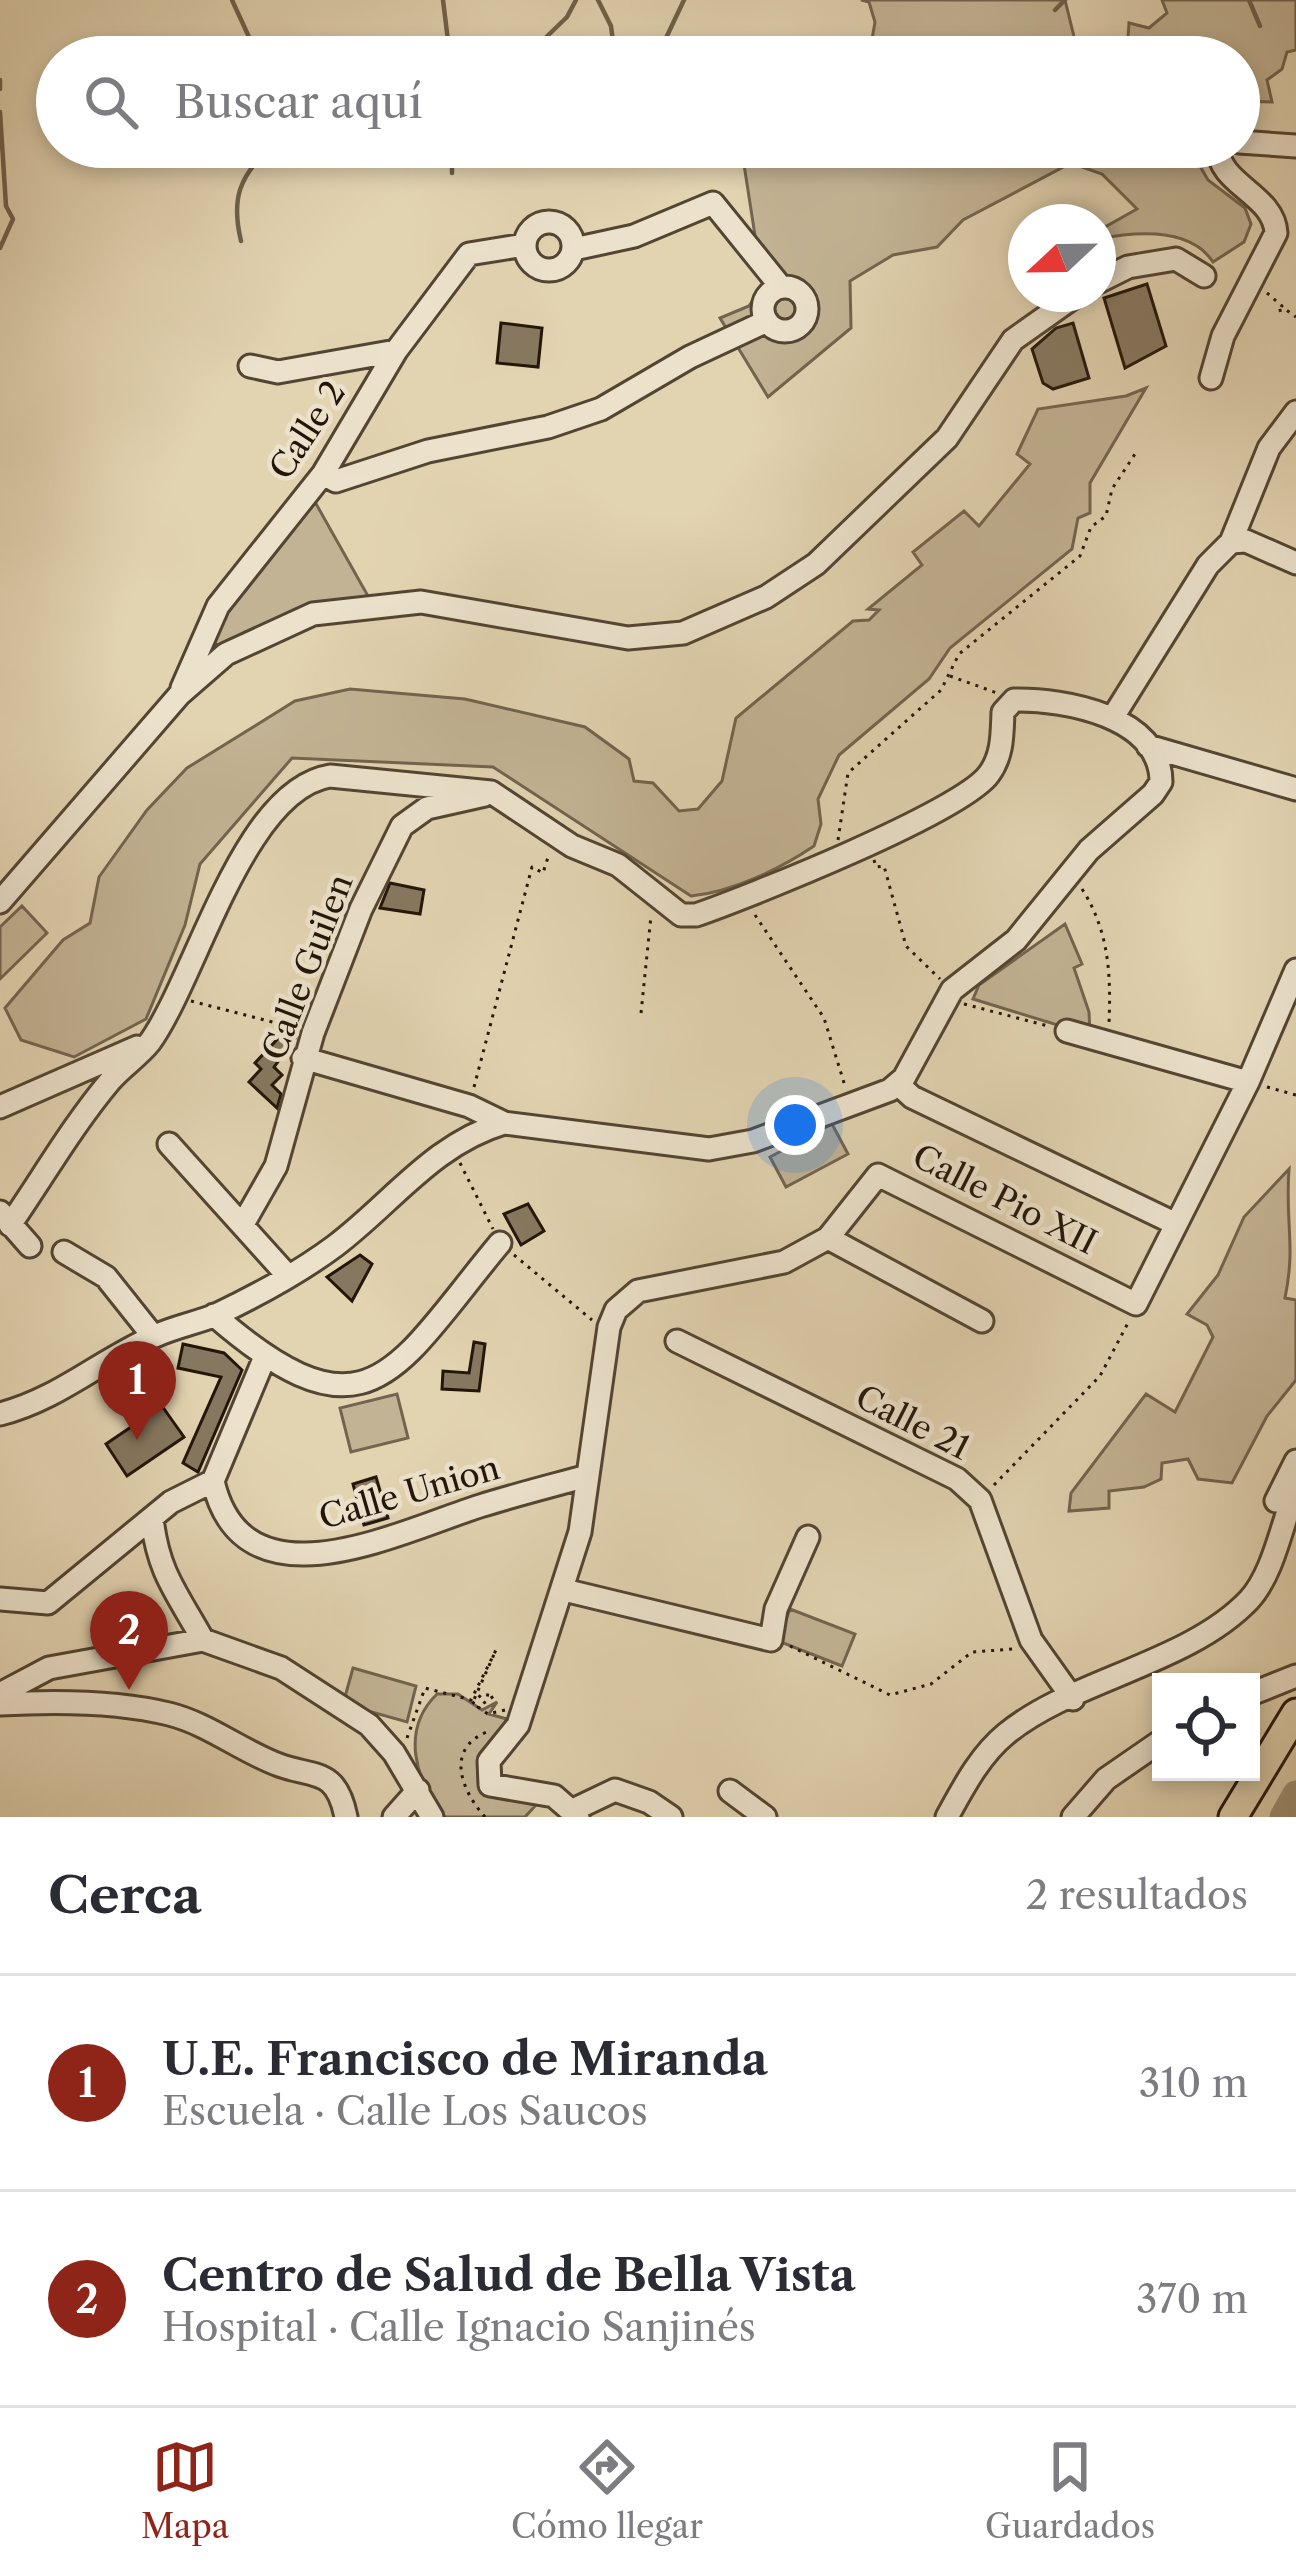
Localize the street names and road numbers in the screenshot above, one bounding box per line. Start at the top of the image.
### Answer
street label: Calle 2 [261,374,354,487]
street label: Calle Guilen [253,869,362,1066]
street label: Calle Pio XII [906,1136,1104,1263]
street label: Calle 21 [849,1376,977,1469]
street label: Calle Union [314,1447,504,1538]

